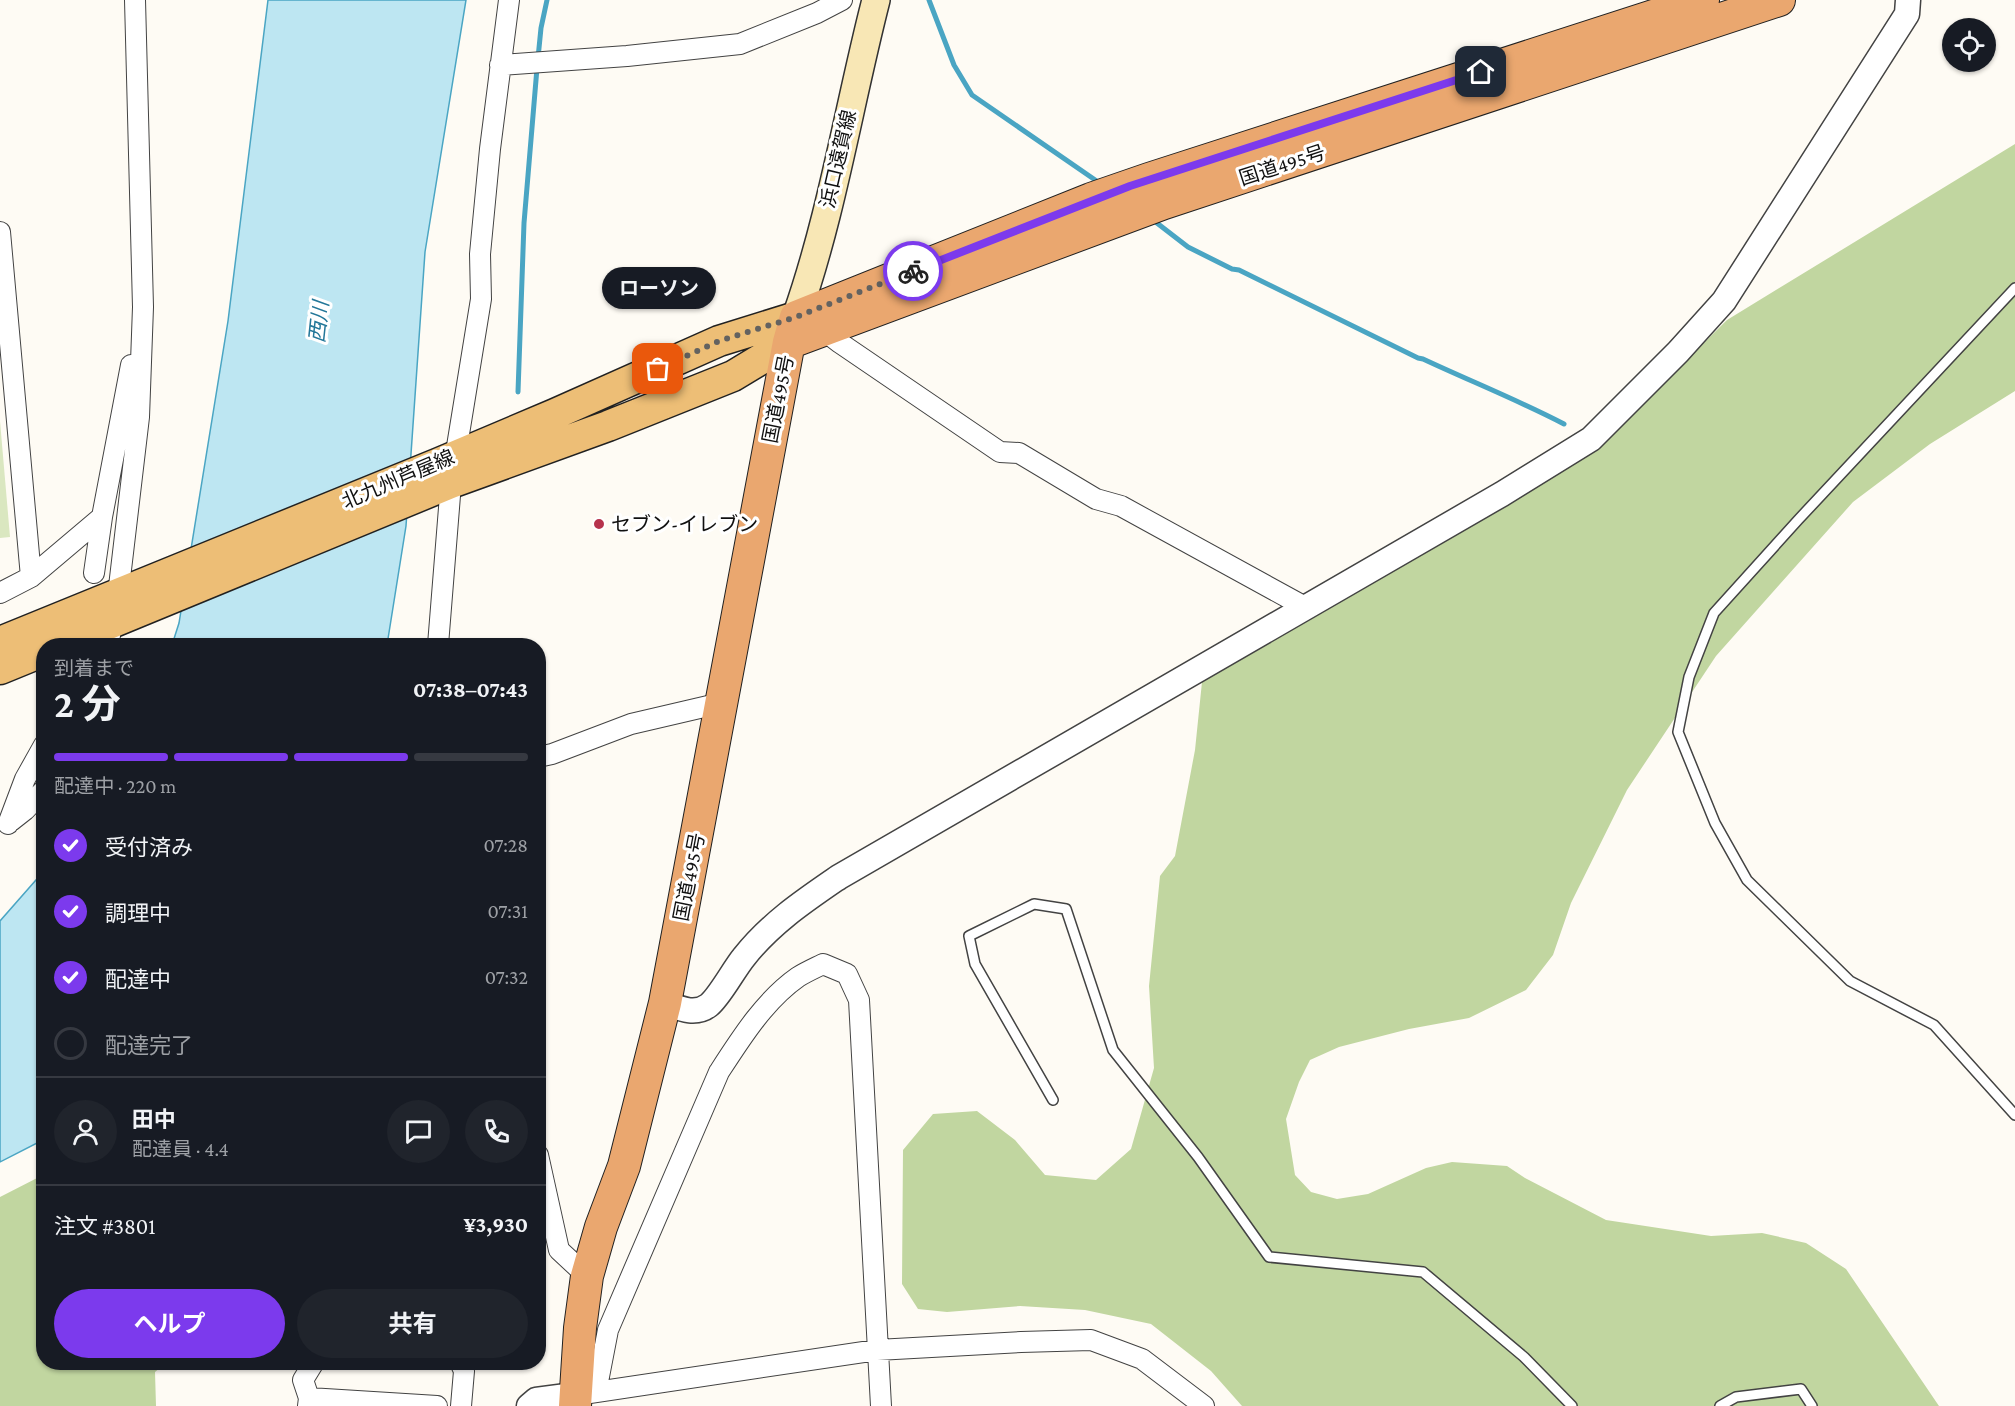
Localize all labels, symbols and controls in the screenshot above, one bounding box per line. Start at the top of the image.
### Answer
map controls [1942,18,1996,72]
button: locate [1942,18,1996,72]
pin [1455,46,1506,97]
icon: home [1464,55,1497,88]
street label: 浜口遠賀線 [816,108,860,210]
street label: 国道495号 [1236,141,1328,189]
courier [883,241,943,301]
icon: bike [897,255,930,288]
callout: ローソン [601,267,715,309]
text: ローソン [619,277,699,299]
water label: 西川 [305,298,333,344]
pin [632,343,683,394]
icon: bag [641,352,674,385]
street label: 国道495号 [759,353,797,445]
street label: 北九州芦屋線 [338,445,458,513]
place label: セブン-イレブン [611,513,758,535]
marker: セブン-イレブン [592,517,606,531]
text: 到着まで [54,657,134,679]
text: 07:38–07:43 [413,677,528,702]
text: 2 分 [54,682,120,725]
text: 配達中 · 220 m [54,775,176,797]
icon: check [54,829,87,862]
street label: 国道495号 [670,831,708,923]
text: 07:28 [483,834,528,856]
text: 受付済み [105,835,193,860]
icon: check [54,895,87,928]
text: 07:31 [488,900,528,922]
text: 調理中 [105,901,171,926]
icon: check [54,961,87,994]
text: 07:32 [485,966,528,988]
text: 配達中 [105,967,171,992]
text: 配達完了 [105,1033,193,1058]
button: person [54,1100,117,1163]
button: chat [387,1100,450,1163]
button: phone [465,1100,528,1163]
text: 田中 [132,1107,176,1132]
text: 配達員 · 4.4 [132,1138,229,1160]
text: ¥3,930 [464,1212,528,1237]
text: 注文 #3801 [54,1214,155,1239]
button: ヘルプ [54,1289,285,1358]
button: 共有 [297,1289,528,1358]

